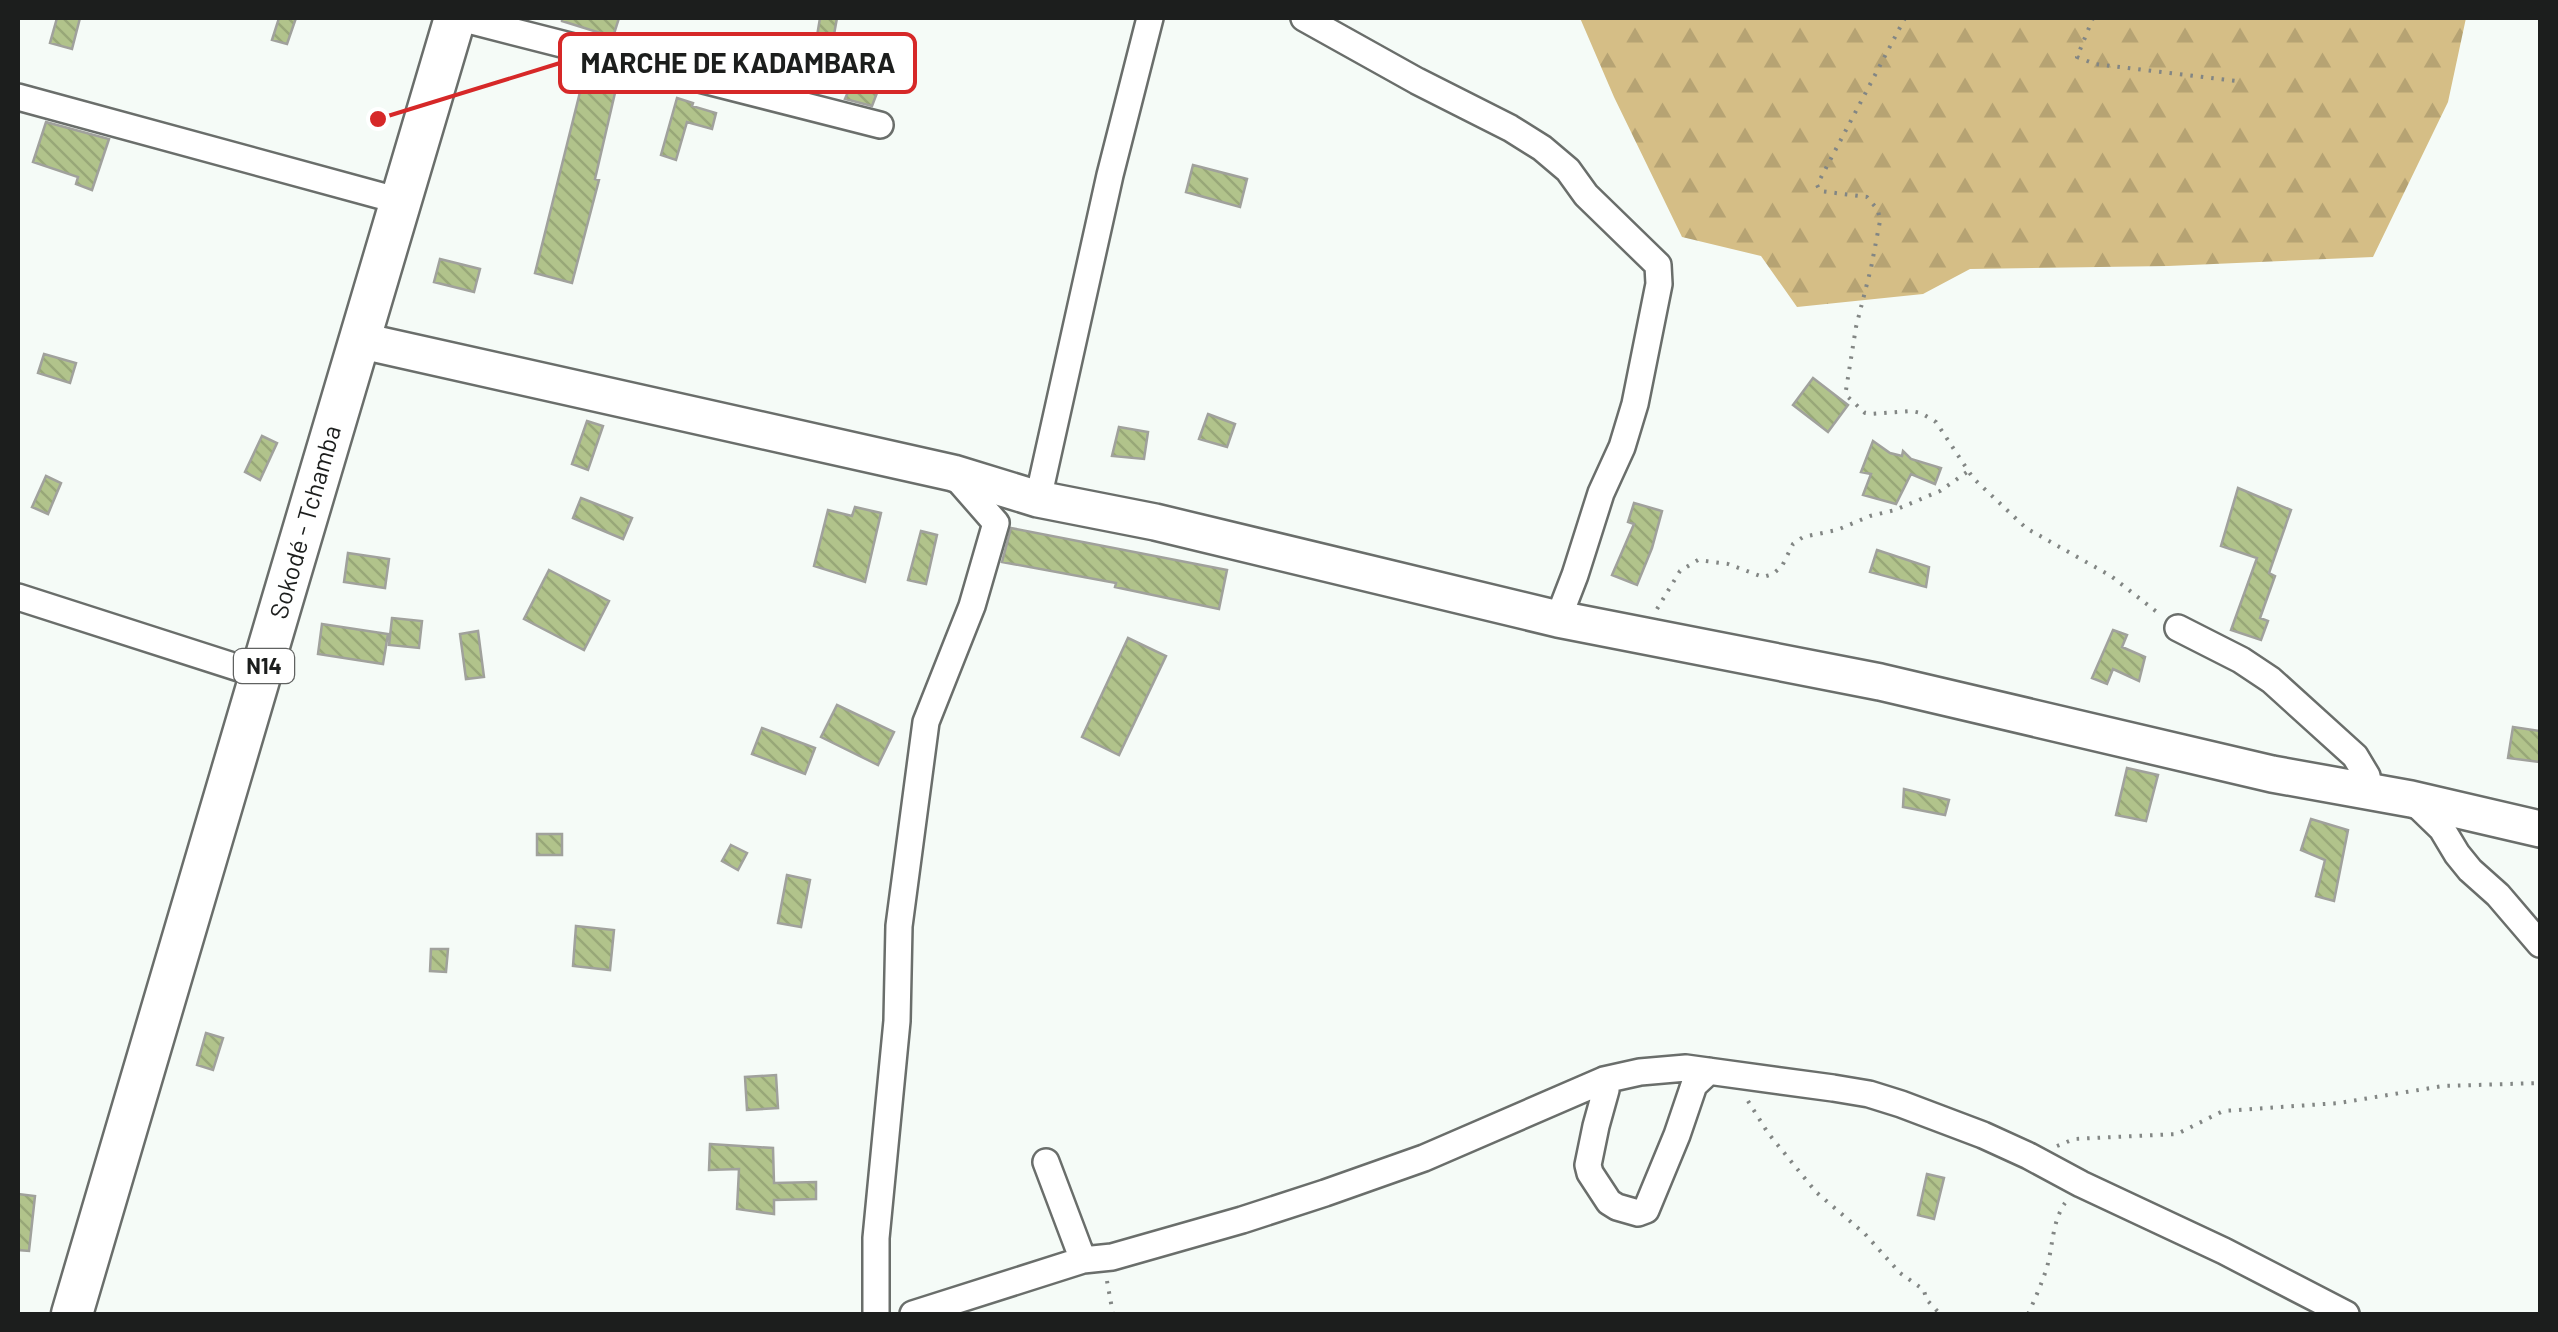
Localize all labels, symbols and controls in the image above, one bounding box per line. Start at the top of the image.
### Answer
callout: MARCHE DE KADAMBARA [560,34,915,92]
text: MARCHE DE KADAMBARA [581,45,896,79]
street label: Sokodé - Tchamba [262,422,346,622]
road number: N14 [234,649,294,683]

